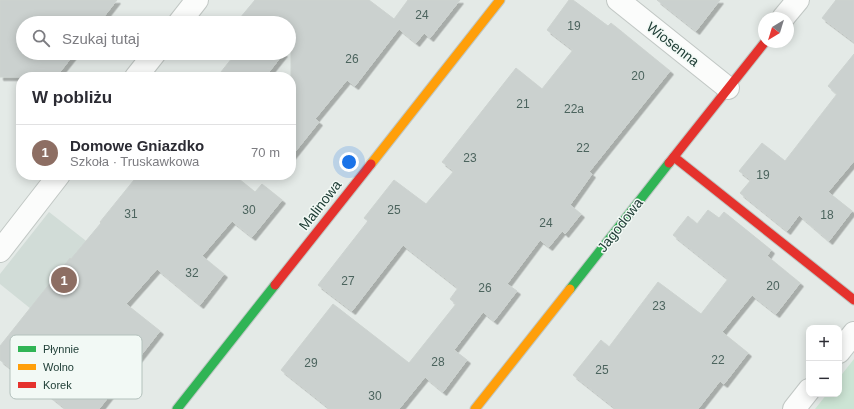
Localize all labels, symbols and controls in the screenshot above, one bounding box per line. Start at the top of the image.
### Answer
house number: 24 [415,8,429,22]
north arrow [758,12,794,48]
search box [16,16,296,60]
house number: 19 [567,19,581,33]
street label: Wiosenna [644,19,703,70]
icon: search [30,27,52,49]
text: Szukaj tutaj [62,30,140,47]
house number: 26 [345,52,359,66]
house number: 20 [631,69,645,83]
text: W pobliżu [32,88,112,107]
house number: 21 [516,97,530,111]
house number: 22a [564,102,584,116]
text: Domowe Gniazdko [70,137,204,154]
house number: 22 [576,141,590,155]
text: 1 [41,145,49,160]
text: 70 m [251,145,280,160]
house number: 23 [463,151,477,165]
your location [339,152,359,172]
text: Szkoła · Truskawkowa [70,154,199,169]
house number: 19 [756,168,770,182]
street label: Malinowa [295,177,345,233]
street label: Jagodowa [594,195,646,255]
house number: 30 [242,203,256,217]
house number: 25 [387,203,401,217]
house number: 31 [124,207,138,221]
house number: 18 [820,208,834,222]
house number: 24 [539,216,553,230]
pin: 1 [51,265,77,295]
house number: 32 [185,266,199,280]
house number: 27 [341,274,355,288]
house number: 20 [766,279,780,293]
house number: 26 [478,281,492,295]
house number: 23 [652,299,666,313]
map controls [806,325,842,397]
button: + [806,325,842,361]
legend [10,335,142,399]
text: Płynnie [43,343,79,355]
house number: 22 [711,353,725,367]
house number: 28 [431,355,445,369]
house number: 29 [304,356,318,370]
text: Wolno [43,361,74,373]
button: − [806,361,842,397]
house number: 25 [595,363,609,377]
text: Korek [43,379,72,391]
house number: 30 [368,389,382,403]

